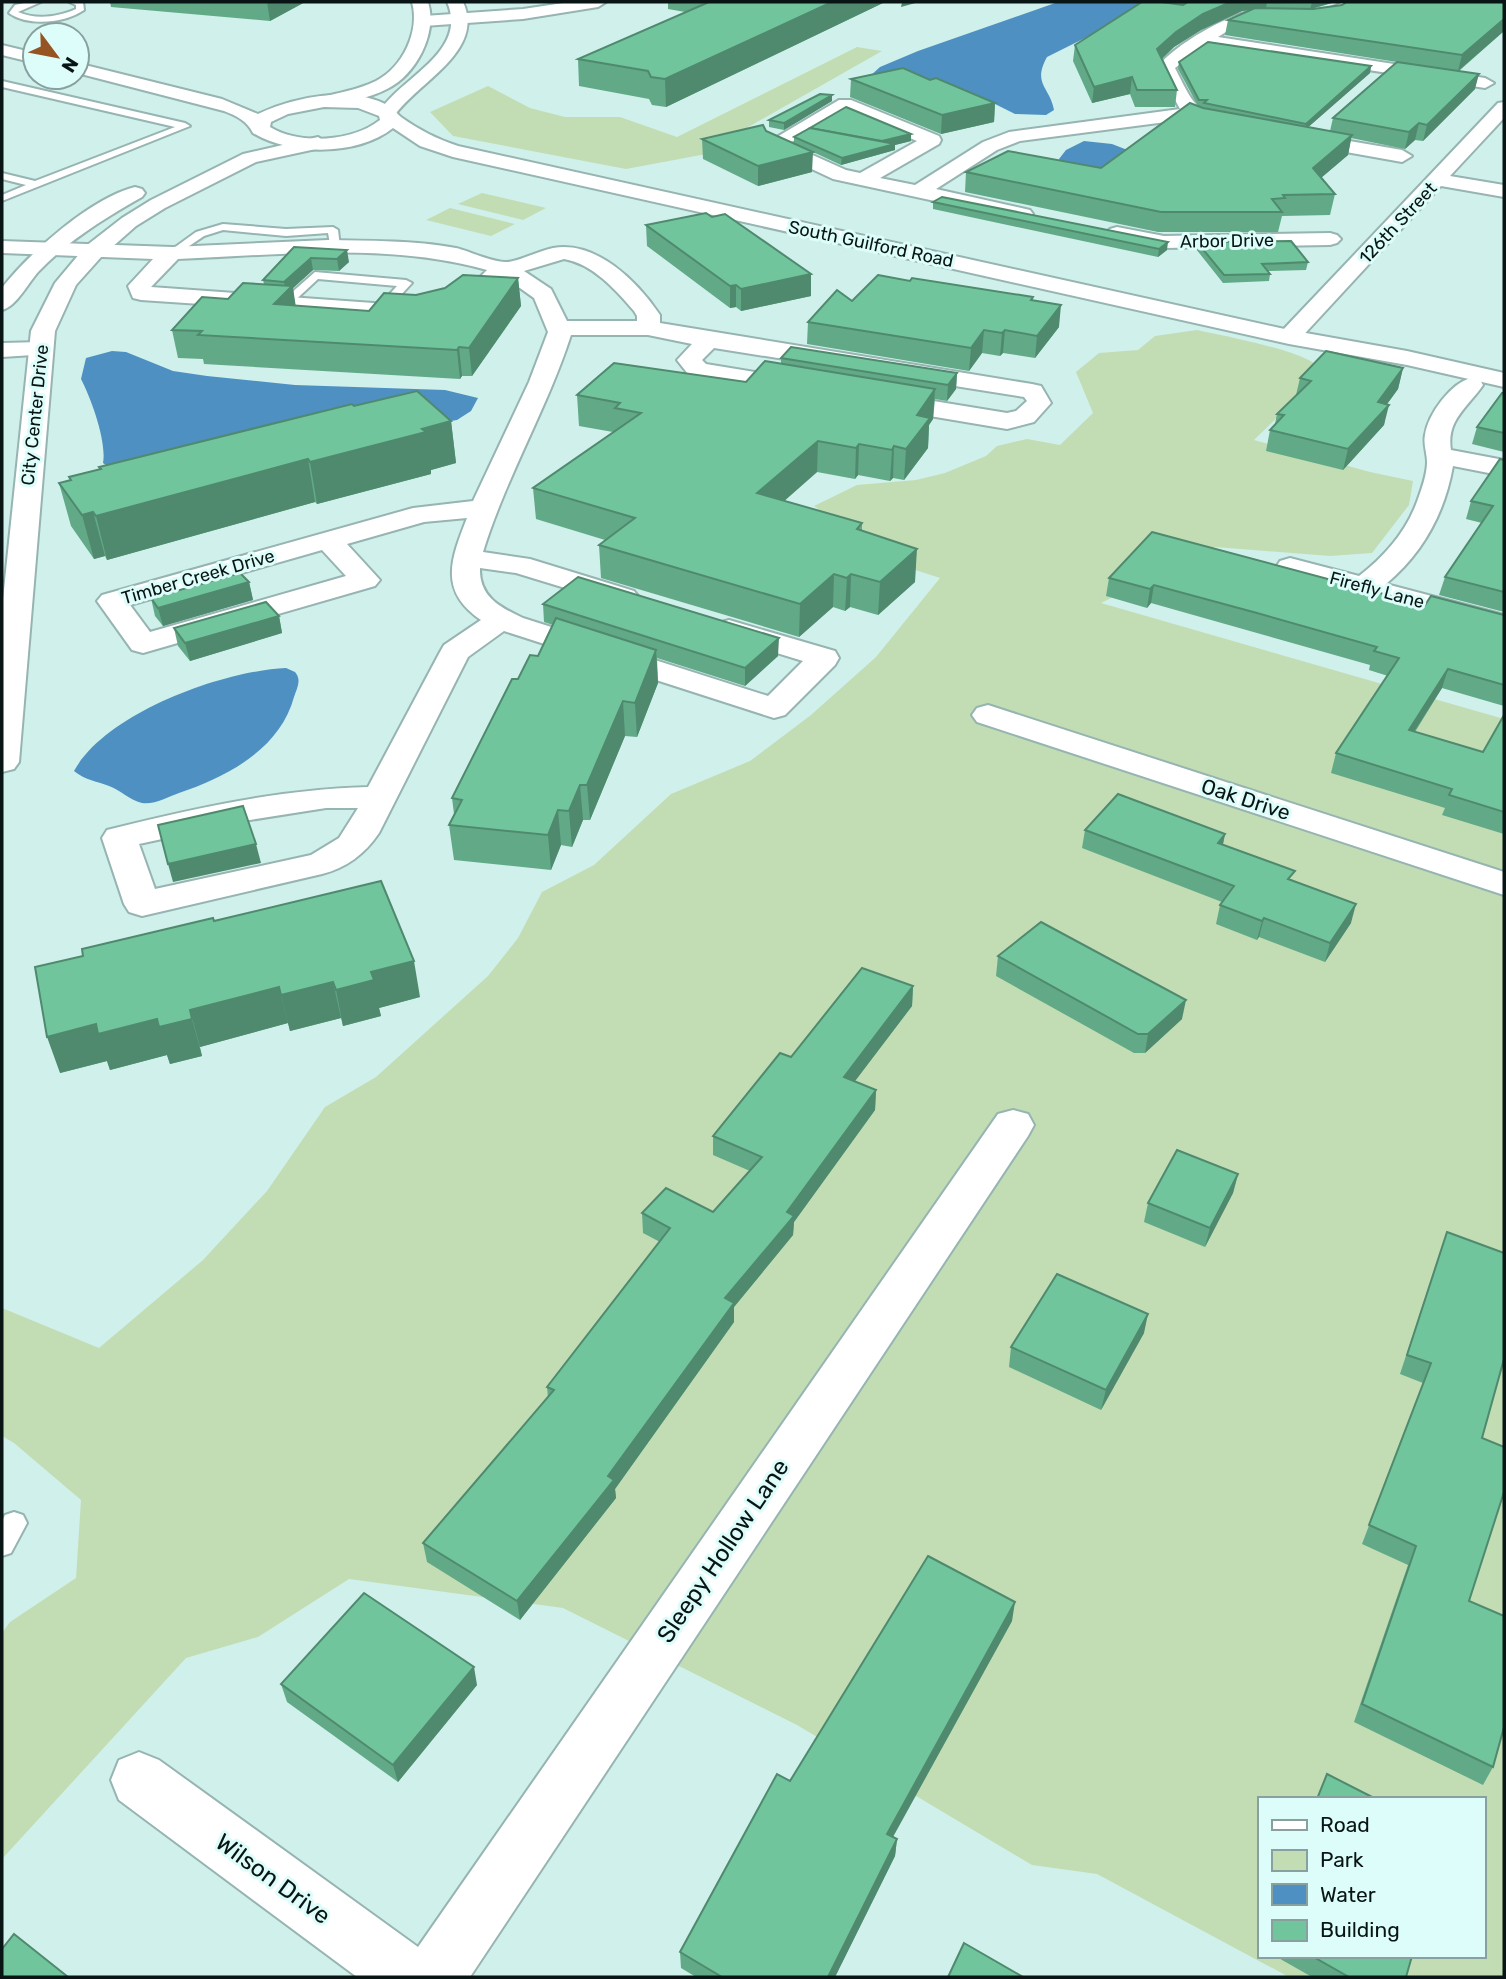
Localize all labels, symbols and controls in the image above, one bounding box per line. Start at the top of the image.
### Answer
north arrow [21,21,91,91]
text: N [57,53,83,77]
street label: 126th Street [1355,178,1441,268]
street label: South Guilford Road [786,216,956,272]
street label: Arbor Drive [1180,229,1274,253]
street label: City Center Drive [17,344,53,486]
street label: Timber Creek Drive [119,545,277,609]
street label: Firefly Lane [1327,567,1427,613]
street label: Oak Drive [1198,773,1294,825]
street label: Sleepy Hollow Lane [651,1454,795,1648]
legend [1258,1797,1485,1958]
text: Road [1320,1812,1370,1837]
street label: Wilson Drive [210,1828,336,1930]
text: Park [1320,1847,1364,1872]
text: Water [1320,1882,1376,1907]
text: Building [1320,1917,1400,1942]

